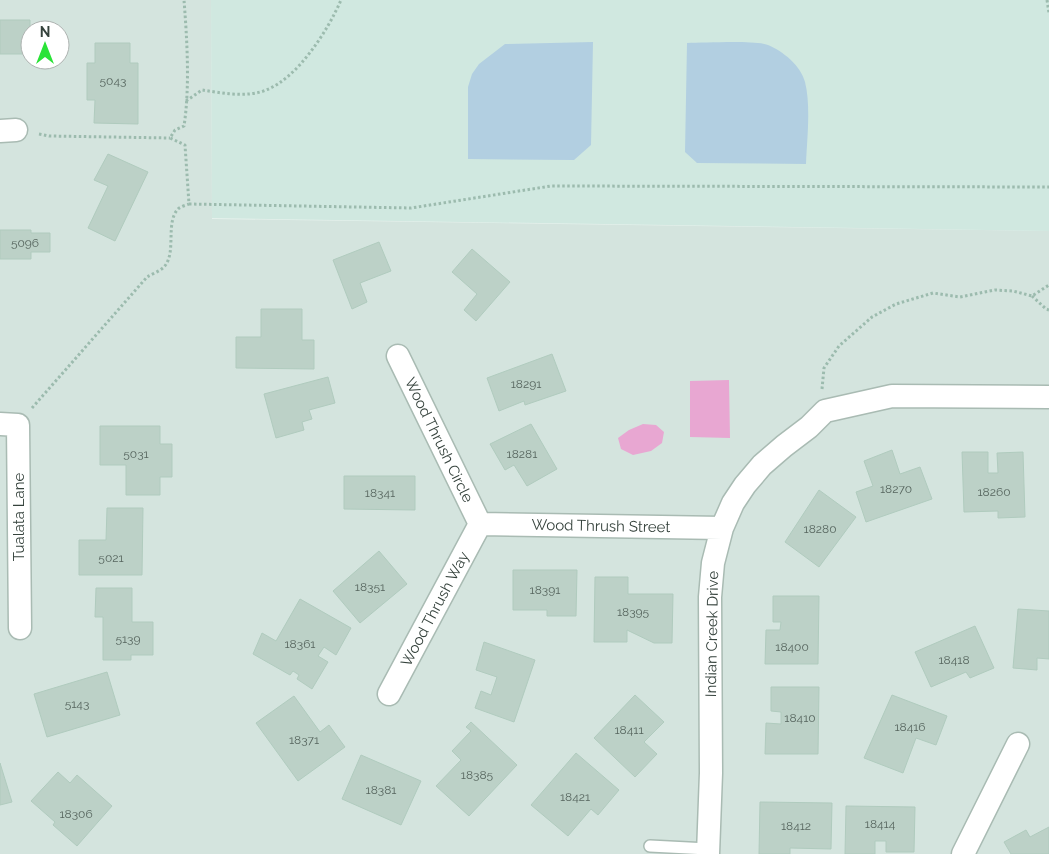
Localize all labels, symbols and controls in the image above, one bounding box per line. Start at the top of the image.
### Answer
north arrow [20,20,70,70]
text: N [40,24,50,40]
house number: 5043 [100,74,126,88]
house number: 5096 [11,236,39,250]
street label: Wood Thrush Circle [401,375,477,506]
house number: 18291 [511,377,541,391]
house number: 5031 [123,447,149,461]
house number: 18281 [507,447,537,461]
street label: Tualata Lane [10,472,28,561]
house number: 18270 [880,482,912,496]
house number: 18260 [977,485,1011,499]
house number: 18341 [365,486,395,500]
street label: Wood Thrush Street [531,516,671,536]
house number: 18280 [804,522,836,536]
street label: Wood Thrush Way [397,548,473,670]
house number: 5021 [98,551,124,565]
street label: Indian Creek Drive [702,571,722,697]
house number: 18351 [355,580,385,594]
house number: 18391 [530,583,560,597]
house number: 18395 [617,605,650,619]
house number: 5139 [115,632,141,646]
house number: 18361 [284,637,316,651]
house number: 18400 [775,640,809,654]
house number: 18418 [938,653,970,667]
house number: 5143 [65,697,89,711]
house number: 18410 [784,711,816,725]
house number: 18416 [894,720,926,734]
house number: 18411 [614,723,644,737]
house number: 18371 [289,733,319,747]
house number: 18385 [461,768,494,782]
house number: 18381 [366,783,396,797]
house number: 18421 [560,790,590,804]
house number: 18306 [59,807,93,821]
house number: 18414 [865,817,896,831]
house number: 18412 [781,819,811,833]

